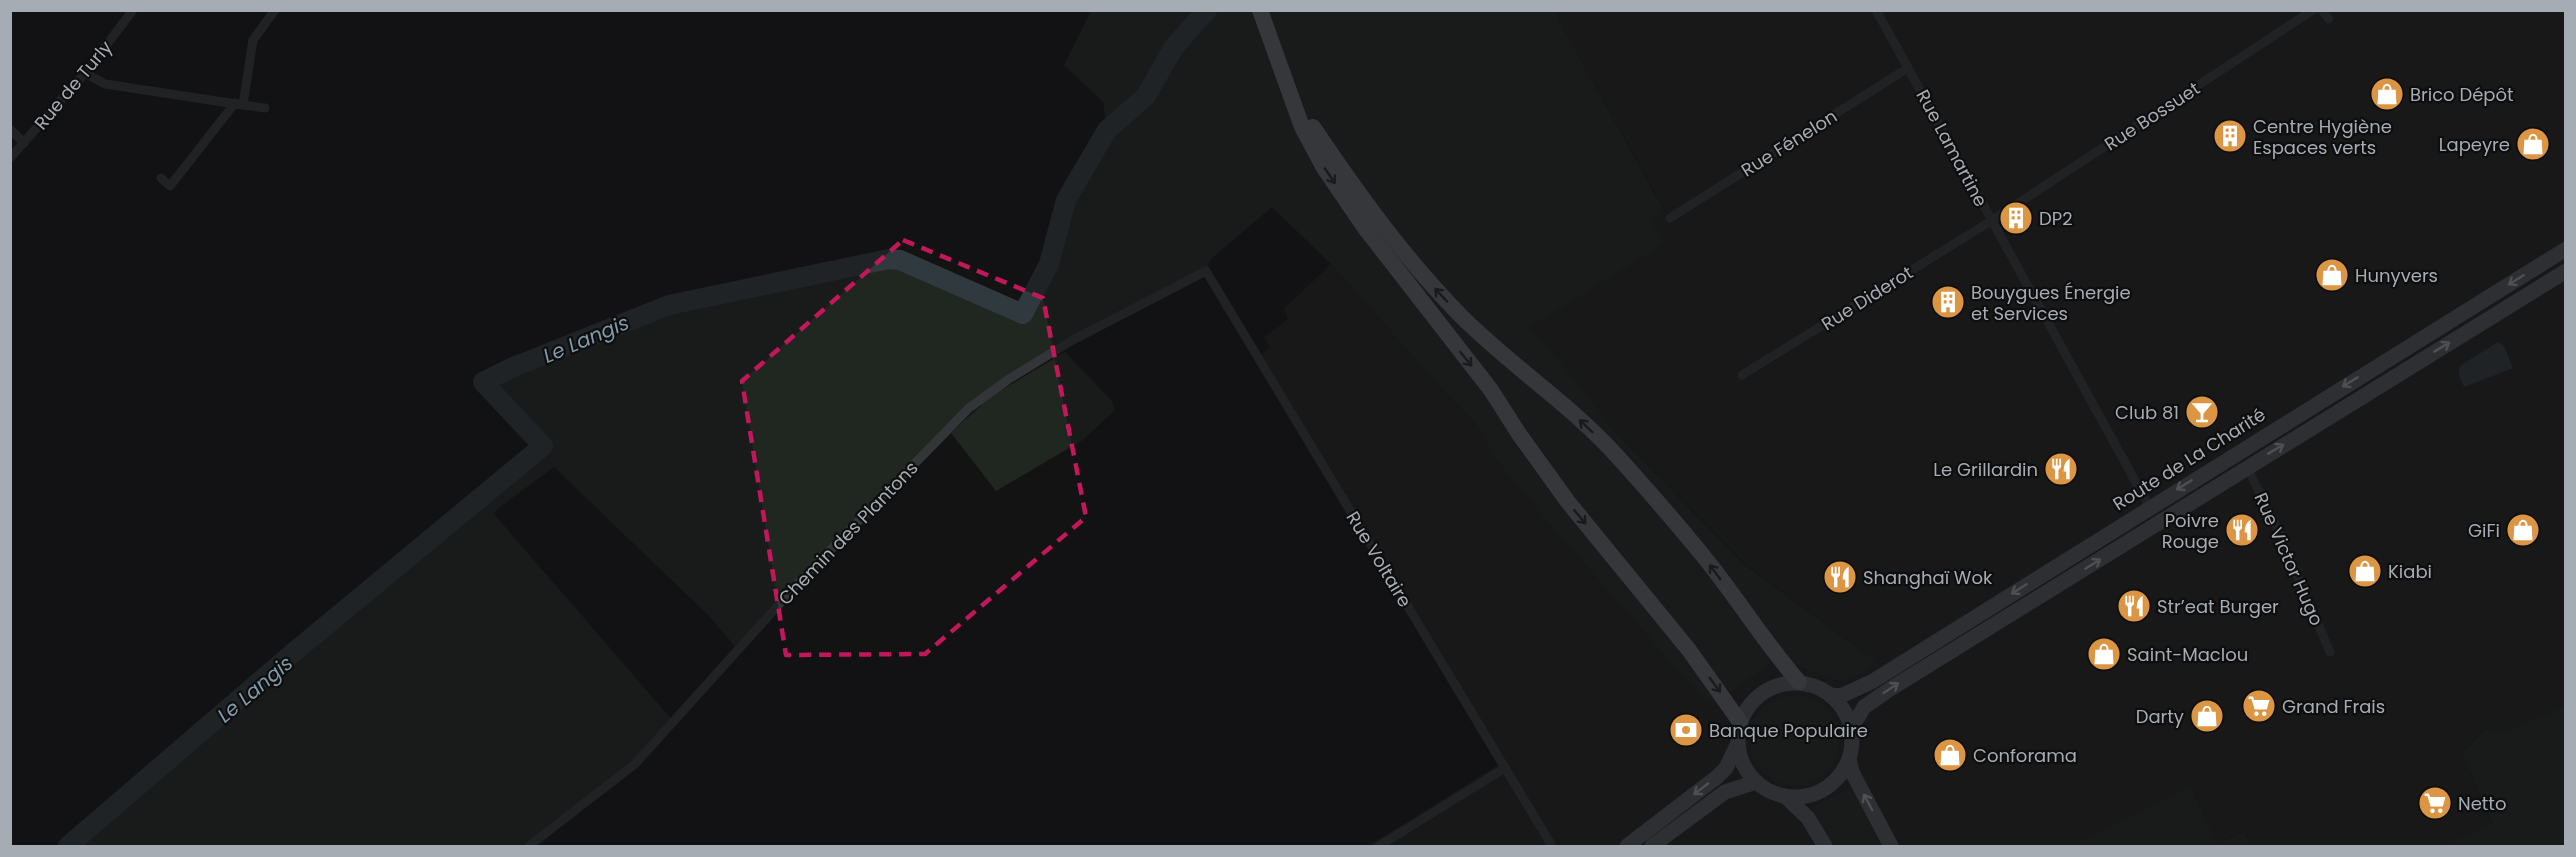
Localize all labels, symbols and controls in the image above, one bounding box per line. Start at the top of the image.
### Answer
street label: Rue de Turly [28,35,118,135]
street label: Rue Bossuet [2099,76,2205,156]
shop icon: Brico Dépôt [2369,76,2405,112]
place label: Brico Dépôt [2410,82,2514,107]
street label: Rue Lamartine [1911,85,1993,211]
street label: Rue Fénelon [1736,104,1842,182]
place label: Centre Hygiène Espaces verts [2253,114,2392,160]
building icon: Centre Hygiène Espaces verts [2212,118,2248,154]
shop icon: Lapeyre [2515,126,2551,162]
place label: Lapeyre [2439,132,2510,157]
one-way arrow [1324,168,1336,184]
building icon: DP2 [1998,200,2034,236]
place label: DP2 [2039,206,2073,231]
shop icon: Hunyvers [2314,257,2350,293]
street label: Rue Diderot [1816,260,1918,336]
place label: Hunyvers [2355,263,2438,288]
one-way arrow [2508,274,2525,286]
place label: Bouygues Énergie et Services [1971,280,2131,326]
building icon: Bouygues Énergie et Services [1930,284,1966,320]
one-way arrow [1435,288,1449,303]
water label: Le Langis [539,308,633,370]
one-way arrow [2433,341,2450,353]
one-way arrow [1460,350,1473,366]
one-way arrow [2342,377,2359,389]
bar icon: Club 81 [2184,394,2220,430]
place label: Club 81 [2115,400,2179,425]
street label: Route de La Charité [2108,402,2270,516]
one-way arrow [1578,418,1593,433]
one-way arrow [2267,443,2284,455]
restaurant icon: Le Grillardin [2043,451,2079,487]
street label: Chemin des Plantons [773,456,923,610]
place label: Le Grillardin [1933,457,2038,482]
one-way arrow [2176,479,2193,491]
street label: Rue Victor Hugo [2248,488,2330,630]
street label: Rue Voltaire [1341,506,1417,612]
place label: Poivre Rouge [2162,508,2219,554]
one-way arrow [1573,509,1587,524]
restaurant icon: Poivre Rouge [2224,512,2260,548]
shop icon: GiFi [2505,512,2541,548]
place label: GiFi [2468,518,2500,543]
shop icon: Kiabi [2347,553,2383,589]
one-way arrow [2084,557,2101,569]
restaurant icon: Shanghaï Wok [1822,559,1858,595]
place label: Kiabi [2388,559,2432,584]
one-way arrow [1708,564,1721,580]
place label: Shanghaï Wok [1863,565,1993,590]
one-way arrow [2011,583,2028,595]
restaurant icon: Str’eat Burger [2116,588,2152,624]
place label: Str’eat Burger [2157,594,2279,619]
shop icon: Saint-Maclou [2086,636,2122,672]
place label: Saint-Maclou [2127,642,2248,667]
water label: Le Langis [211,649,299,729]
one-way arrow [1709,677,1721,693]
one-way arrow [1883,682,1900,695]
supermarket icon: Grand Frais [2241,688,2277,724]
place label: Grand Frais [2282,694,2385,719]
shop icon: Darty [2189,698,2225,734]
place label: Darty [2136,704,2184,729]
bank icon: Banque Populaire [1668,712,1704,748]
place label: Banque Populaire [1709,718,1868,743]
shop icon: Conforama [1932,737,1968,773]
place label: Conforama [1973,743,2077,768]
one-way arrow [1694,783,1710,796]
supermarket icon: Netto [2417,785,2453,821]
place label: Netto [2458,791,2506,816]
one-way arrow [1862,794,1873,812]

